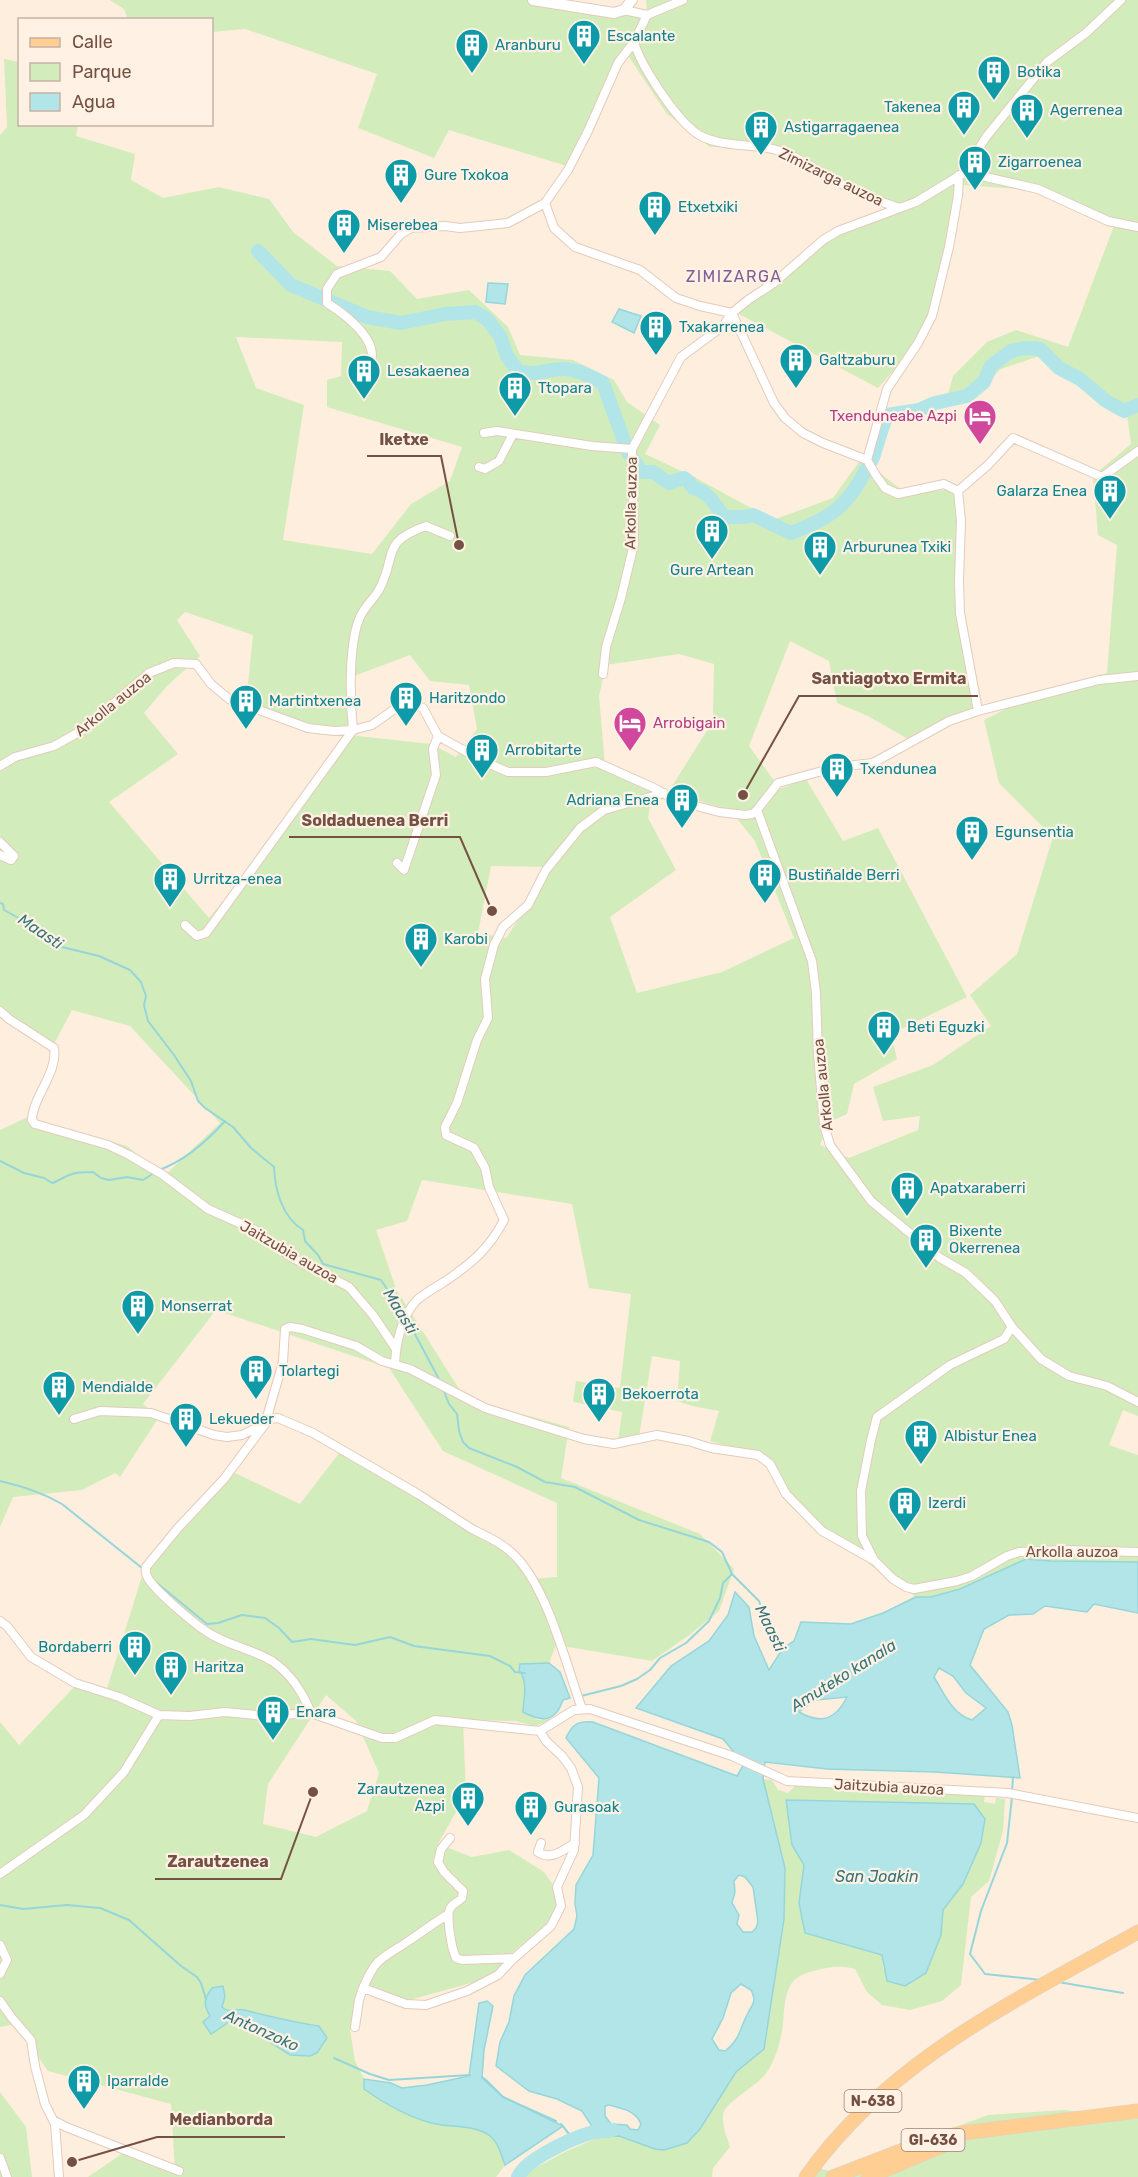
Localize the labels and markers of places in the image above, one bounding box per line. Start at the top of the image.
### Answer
building icon: Escalante [566,18,602,65]
building icon: Aranburu [454,27,490,74]
place label: Escalante [607,27,675,45]
place label: Aranburu [495,36,561,54]
building icon: Botika [976,54,1012,101]
place label: Botika [1017,63,1061,81]
building icon: Takenea [946,89,982,136]
building icon: Agerrenea [1009,92,1045,139]
place label: Takenea [884,98,941,116]
place label: Agerrenea [1050,101,1123,119]
building icon: Astigarragaenea [743,109,779,156]
place label: Astigarragaenea [784,118,899,136]
building icon: Zigarroenea [957,144,993,191]
place label: Zigarroenea [998,153,1082,171]
building icon: Gure Txokoa [383,157,419,204]
place label: Gure Txokoa [424,166,509,184]
building icon: Etxetxiki [637,189,673,236]
place label: Etxetxiki [678,198,738,216]
building icon: Miserebea [326,207,362,254]
place label: Miserebea [367,216,438,234]
building icon: Txakarrenea [638,309,674,356]
place label: Txakarrenea [679,318,764,336]
building icon: Galtzaburu [778,342,814,389]
place label: Galtzaburu [819,351,896,369]
building icon: Lesakaenea [346,353,382,400]
place label: Lesakaenea [387,362,470,380]
building icon: Ttopara [497,370,533,417]
place label: Ttopara [538,379,592,397]
hotel icon: Txenduneabe Azpi [962,398,998,445]
place label: Txenduneabe Azpi [829,407,957,425]
callout: Iketxe [367,422,441,456]
building icon: Galarza Enea [1092,473,1128,520]
place label: Galarza Enea [996,482,1087,500]
building icon: Gure Artean [694,513,730,560]
building icon: Arburunea Txiki [802,529,838,576]
place label: Arburunea Txiki [843,538,951,556]
place label: Gure Artean [670,561,754,579]
callout: Santiagotxo Ermita [799,662,978,696]
building icon: Haritzondo [388,680,424,727]
building icon: Martintxenea [228,683,264,730]
place label: Haritzondo [429,689,506,707]
place label: Martintxenea [269,692,361,710]
hotel icon: Arrobigain [612,705,648,752]
place label: Arrobigain [653,714,725,732]
building icon: Arrobitarte [464,732,500,779]
place label: Arrobitarte [505,741,582,759]
building icon: Txendunea [819,751,855,798]
place label: Txendunea [860,760,937,778]
building icon: Adriana Enea [664,782,700,829]
place label: Adriana Enea [567,791,659,809]
callout: Soldaduenea Berri [289,803,460,837]
building icon: Egunsentia [954,814,990,861]
place label: Egunsentia [995,823,1074,841]
building icon: Bustiñalde Berri [747,857,783,904]
building icon: Urritza-enea [152,861,188,908]
place label: Bustiñalde Berri [788,866,900,884]
place label: Urritza-enea [193,870,282,888]
building icon: Karobi [403,921,439,968]
place label: Karobi [444,930,488,948]
building icon: Beti Eguzki [866,1009,902,1056]
place label: Beti Eguzki [907,1018,985,1036]
building icon: Apatxaraberri [889,1170,925,1217]
place label: Apatxaraberri [930,1179,1026,1197]
building icon: Bixente Okerrenea [908,1222,944,1269]
place label: Bixente Okerrenea [949,1222,1020,1257]
building icon: Monserrat [120,1288,156,1335]
place label: Monserrat [161,1297,232,1315]
building icon: Tolartegi [238,1353,274,1400]
place label: Tolartegi [279,1362,339,1380]
building icon: Mendialde [41,1369,77,1416]
building icon: Bekoerrota [581,1376,617,1423]
place label: Mendialde [82,1378,153,1396]
place label: Bekoerrota [622,1385,699,1403]
building icon: Lekueder [168,1401,204,1448]
place label: Lekueder [209,1410,274,1428]
building icon: Albistur Enea [903,1418,939,1465]
place label: Albistur Enea [944,1427,1037,1445]
building icon: Izerdi [887,1485,923,1532]
place label: Izerdi [928,1494,966,1512]
building icon: Bordaberri [117,1629,153,1676]
place label: Bordaberri [38,1638,112,1656]
building icon: Haritza [153,1649,189,1696]
place label: Haritza [194,1658,244,1676]
building icon: Enara [255,1694,291,1741]
place label: Enara [296,1703,336,1721]
place label: Zarautzenea Azpi [357,1780,445,1815]
building icon: Zarautzenea Azpi [450,1780,486,1827]
building icon: Gurasoak [513,1789,549,1836]
place label: Gurasoak [554,1798,620,1816]
callout: Zarautzenea [155,1845,281,1879]
building icon: Iparralde [66,2063,102,2110]
place label: Iparralde [107,2072,169,2090]
callout: Medianborda [157,2103,285,2137]

